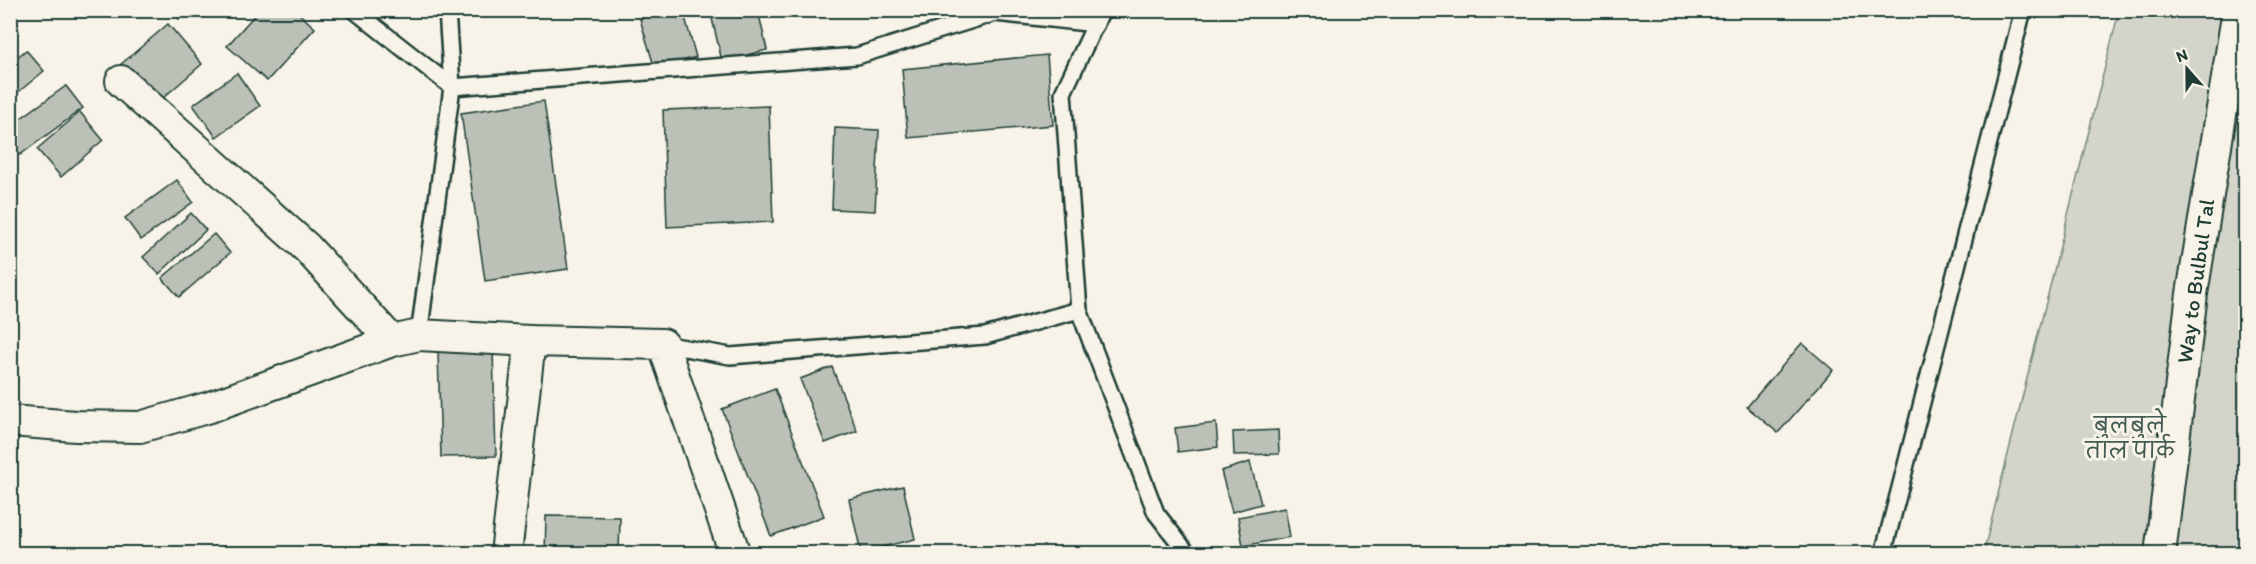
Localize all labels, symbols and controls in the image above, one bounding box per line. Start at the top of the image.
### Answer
north arrow [2157,39,2217,99]
text: N [2173,45,2190,66]
street label: Way to Bulbul Tal [2171,197,2220,365]
park label: बुलबुले ताल पार्क [2084,408,2176,464]

